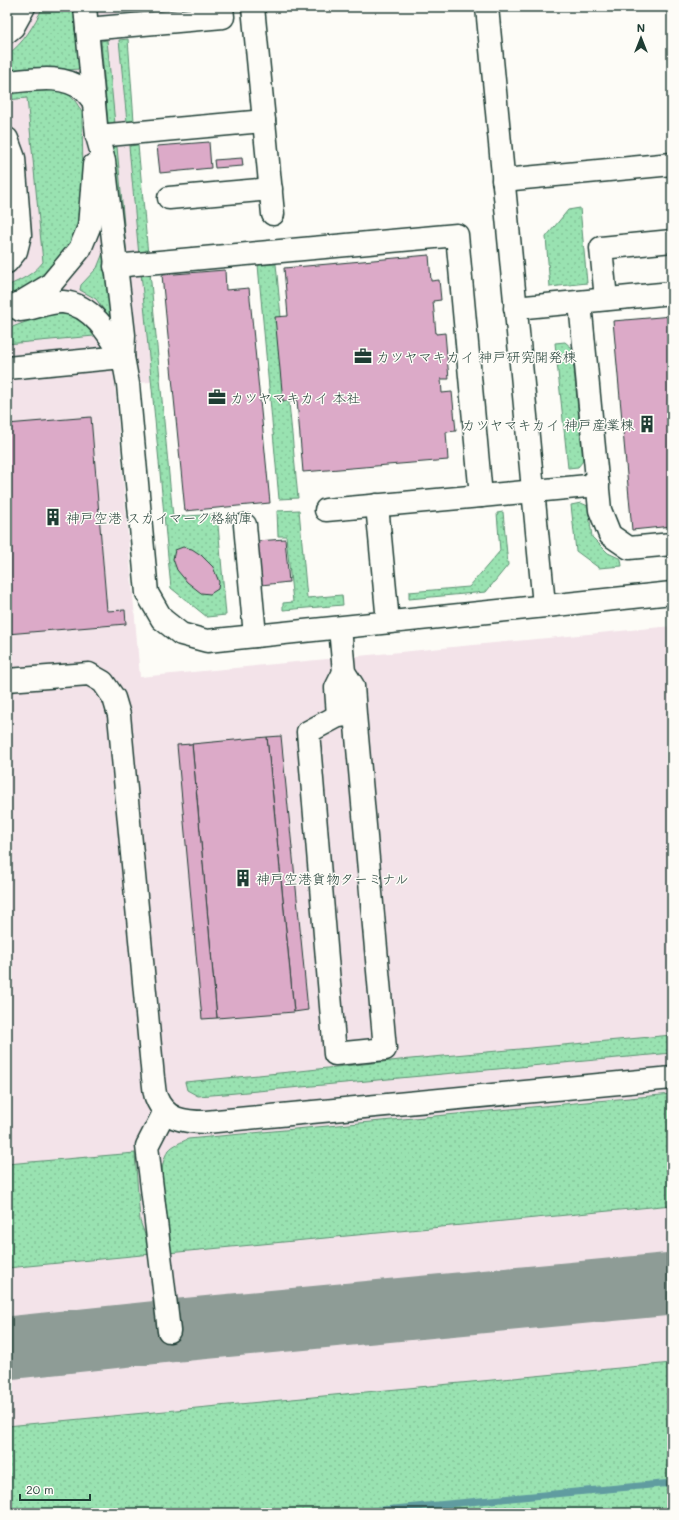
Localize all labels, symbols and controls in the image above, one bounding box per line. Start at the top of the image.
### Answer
north arrow [621,18,661,58]
text: N [637,20,645,35]
office icon: カツヤマキカイ 神戸研究開発棟 [353,346,373,366]
place label: カツヤマキカイ 神戸研究開発棟 [376,347,577,366]
office icon: カツヤマキカイ 本社 [207,387,227,407]
place label: カツヤマキカイ 本社 [230,388,360,407]
building icon: カツヤマキカイ 神戸産業棟 [637,414,657,434]
place label: カツヤマキカイ 神戸産業棟 [462,415,635,434]
building icon: 神戸空港 スカイマーク格納庫 [43,507,63,527]
place label: 神戸空港 スカイマーク格納庫 [66,508,252,527]
building icon: 神戸空港貨物ターミナル [233,868,253,888]
place label: 神戸空港貨物ターミナル [256,869,409,888]
scale bar [20,1476,90,1502]
text: 20 m [26,1481,54,1497]

